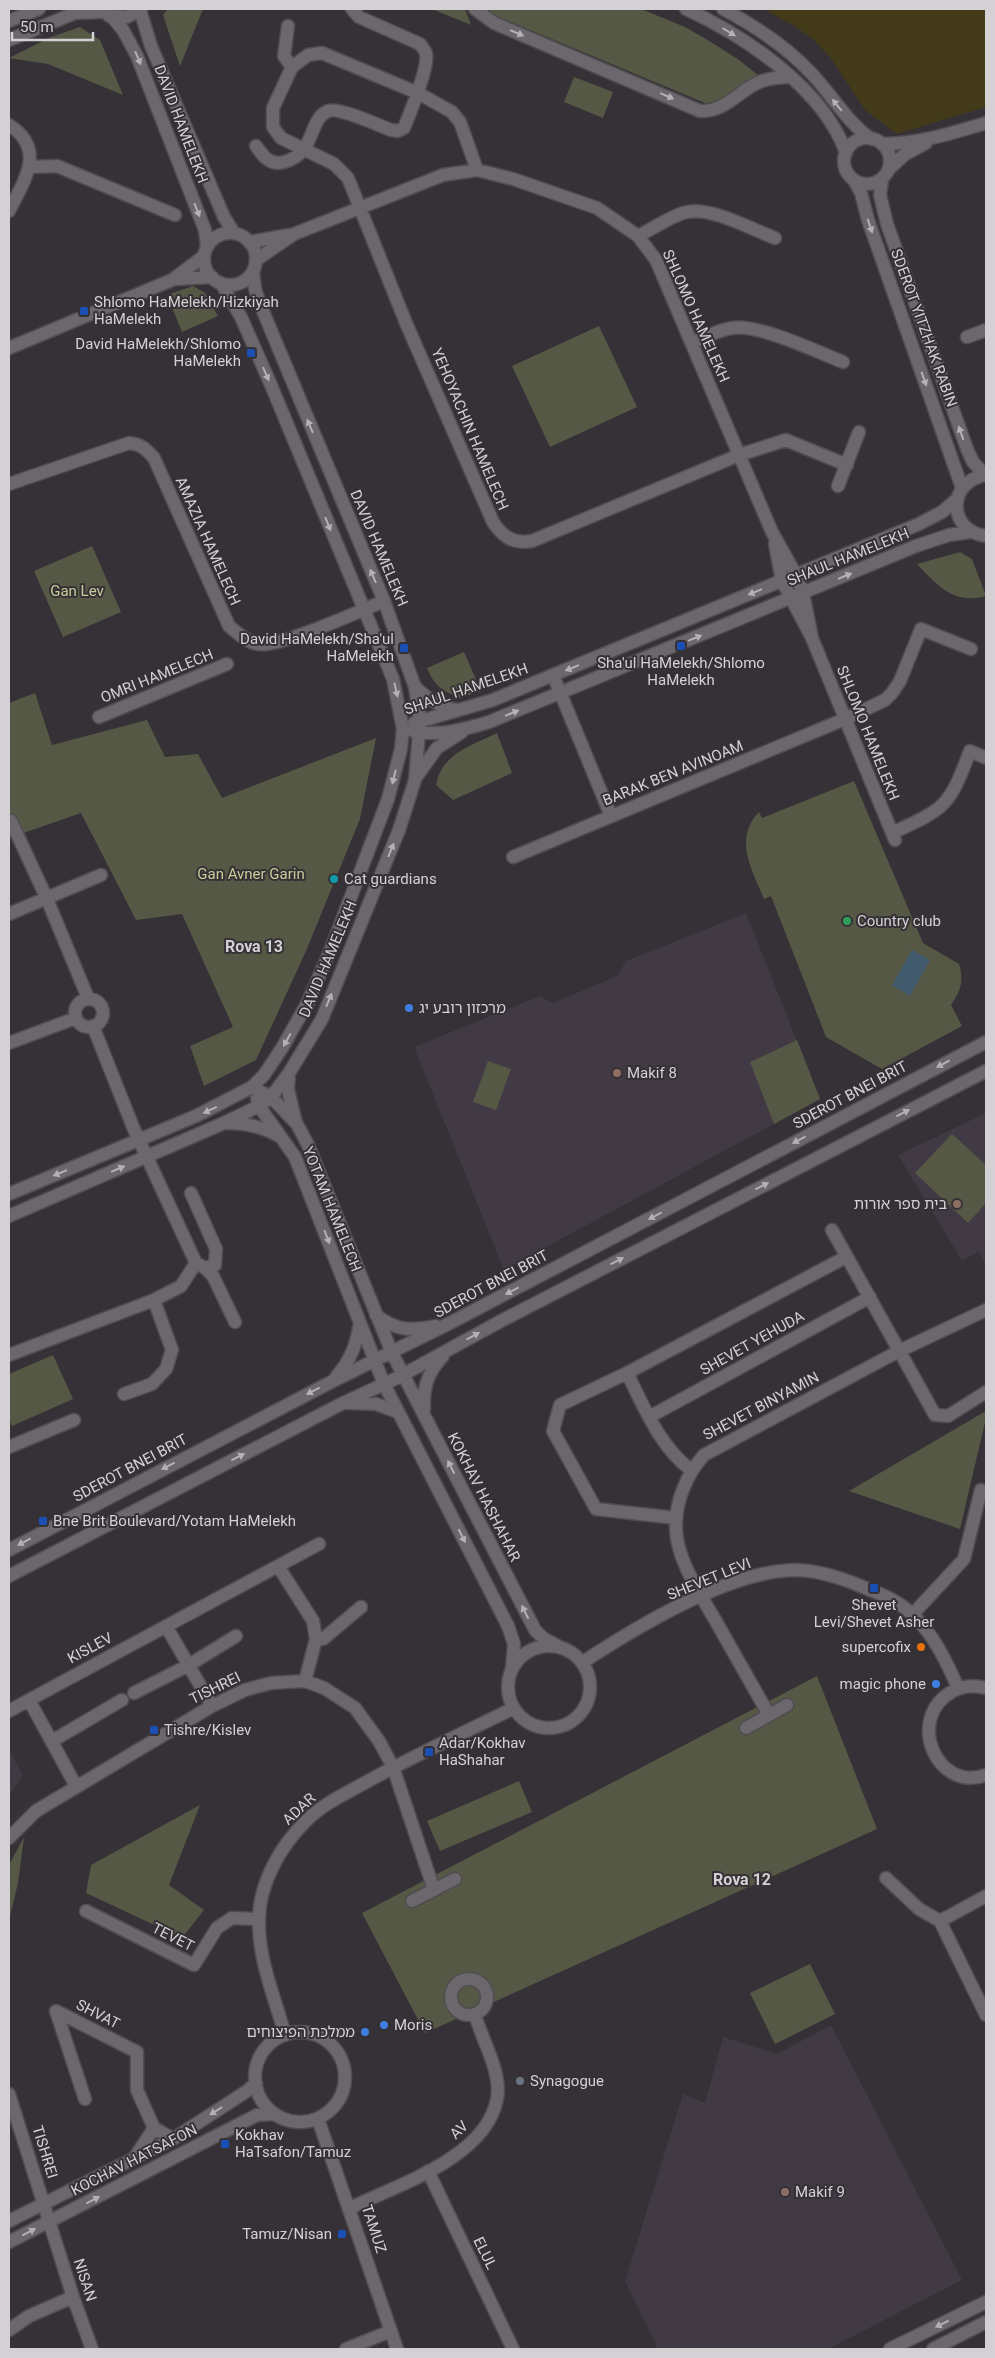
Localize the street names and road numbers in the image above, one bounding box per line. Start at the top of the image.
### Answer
street label: DAVID HAMELEKH [150,62,212,186]
street label: SHLOMO HAMELEKH [659,247,733,385]
street label: SDEROT YITZHAK RABIN [887,247,961,409]
street label: YEHOYACHIN HAMELECH [428,345,512,513]
street label: AMAZIA HAMELECH [172,474,244,608]
street label: DAVID HAMELEKH [346,487,412,609]
street label: SHAUL HAMELEKH [784,524,912,590]
street label: OMRI HAMELECH [98,645,216,707]
street label: SHAUL HAMELEKH [402,659,530,719]
street label: SHLOMO HAMELEKH [833,663,903,803]
street label: BARAK BEN AVINOAM [600,737,746,809]
street label: DAVID HAMELEKH [295,898,361,1020]
street label: SDEROT BNEI BRIT [790,1057,910,1133]
street label: YOTAM HAMELECH [299,1144,365,1274]
street label: SDEROT BNEI BRIT [431,1246,551,1322]
street label: SHEVET YEHUDA [697,1307,807,1379]
street label: SHEVET BINYAMIN [700,1368,822,1444]
street label: SDEROT BNEI BRIT [70,1430,190,1506]
street label: KOKHAV HASHAHAR [444,1430,524,1564]
street label: SHEVET LEVI [664,1554,754,1604]
street label: KISLEV [64,1628,116,1667]
street label: TISHREI [187,1668,243,1708]
street label: ADAR [279,1789,319,1829]
street label: TEVET [149,1919,197,1955]
street label: SHVAT [73,1995,123,2033]
street label: AV [446,2117,472,2143]
street label: KOCHAV HATSAFON [68,2120,200,2200]
street label: TISHREI [28,2123,62,2181]
street label: TAMUZ [358,2202,390,2256]
street label: ELUL [469,2234,501,2272]
street label: NISAN [70,2256,100,2304]

